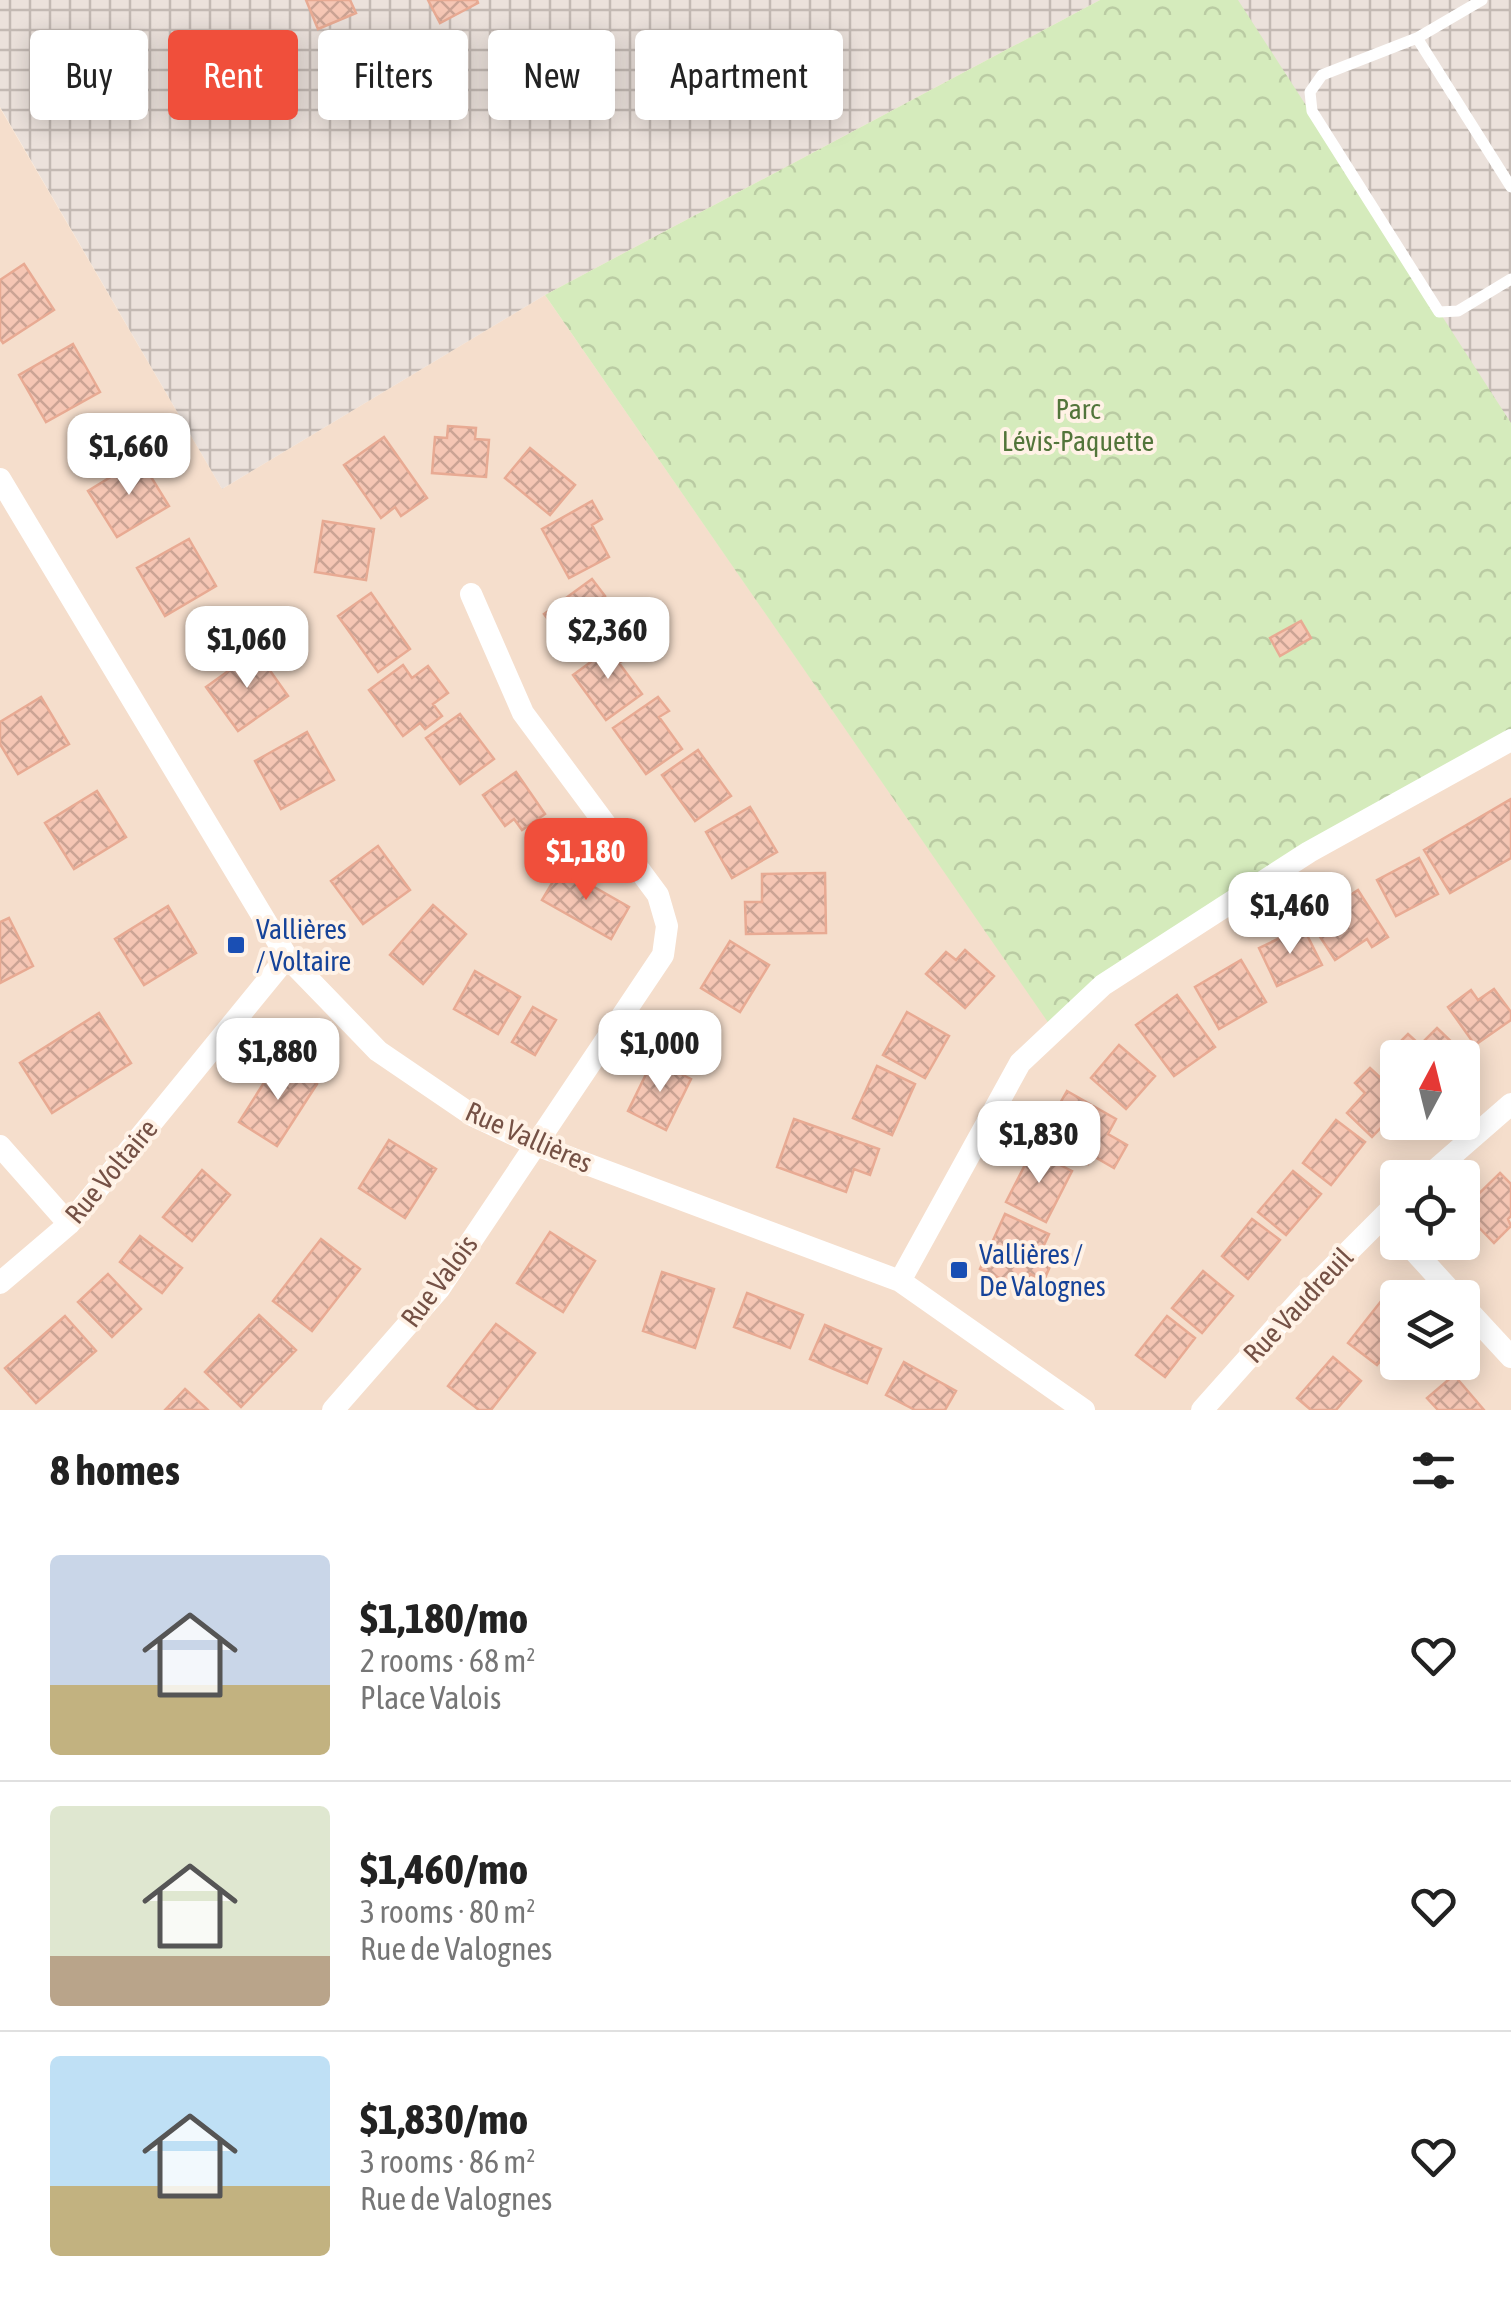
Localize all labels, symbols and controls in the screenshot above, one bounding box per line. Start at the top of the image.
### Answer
chip: Buy [30,30,148,120]
chip: Rent [168,30,298,120]
chip: Filters [318,30,468,120]
chip: New [488,30,615,120]
chip: Apartment [635,30,843,120]
park label: Parc Lévis-Paquette [1002,393,1154,457]
pin: $1,660 [48,413,210,498]
text: $1,660 [89,427,169,464]
pin: $2,360 [527,597,689,682]
pin: $1,060 [166,606,328,691]
text: $2,360 [568,611,648,648]
text: $1,060 [207,620,287,657]
pin: $1,180 [505,818,667,903]
text: $1,180 [546,832,626,869]
pin: $1,460 [1209,872,1371,957]
text: $1,460 [1250,886,1330,923]
place label: Vallières / Voltaire [256,913,351,977]
marker: Vallières / Voltaire [225,934,247,956]
pin: $1,000 [579,1010,741,1095]
pin: $1,880 [197,1018,359,1103]
text: $1,000 [620,1024,700,1061]
text: $1,880 [238,1032,318,1069]
north arrow [1380,1040,1480,1140]
map controls [1380,1040,1480,1380]
street label: Rue Vallières [461,1095,597,1179]
pin: $1,830 [958,1101,1120,1186]
street label: Rue Voltaire [58,1112,164,1230]
text: $1,830 [999,1115,1079,1152]
button: locate [1380,1160,1480,1260]
street label: Rue Valois [394,1229,484,1333]
place label: Vallières / De Valognes [979,1238,1106,1302]
street label: Rue Vaudreuil [1237,1241,1360,1369]
marker: Vallières / De Valognes [948,1259,970,1281]
button: layers [1380,1280,1480,1380]
icon: filters [1406,1443,1461,1498]
text: 8 homes [50,1446,180,1494]
text: $1,180/mo [360,1594,528,1642]
icon: home [130,1595,250,1715]
icon: heart [1406,1628,1461,1683]
text: 2 rooms · 68 m² [360,1642,535,1679]
text: Place Valois [360,1679,501,1716]
text: $1,460/mo [360,1845,528,1893]
icon: home [130,1846,250,1966]
icon: heart [1406,1879,1461,1934]
text: 3 rooms · 80 m² [360,1893,535,1930]
text: Rue de Valognes [360,1930,552,1967]
text: $1,830/mo [360,2095,528,2143]
icon: home [130,2096,250,2216]
icon: heart [1406,2129,1461,2184]
text: 3 rooms · 86 m² [360,2143,535,2180]
text: Rue de Valognes [360,2180,552,2217]

